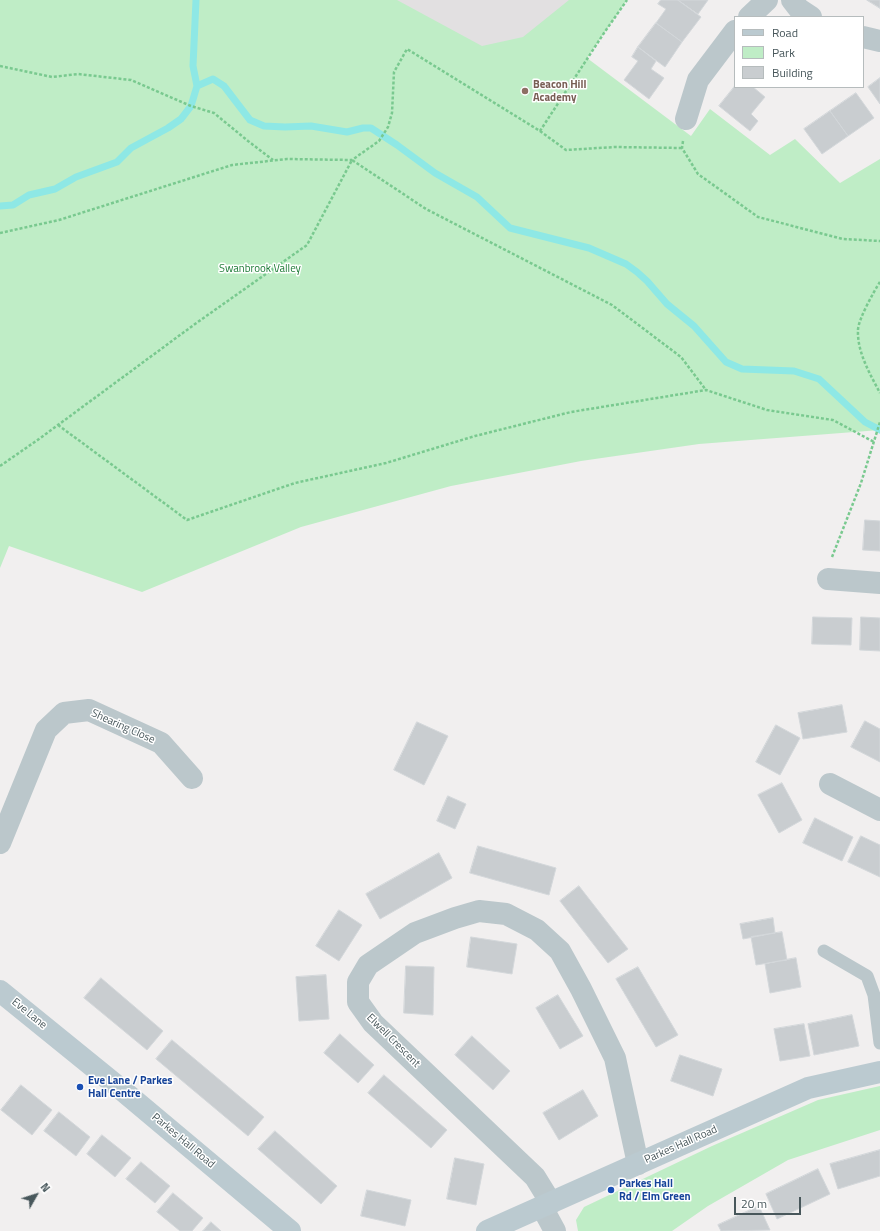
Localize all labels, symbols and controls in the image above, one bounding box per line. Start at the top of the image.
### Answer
legend [734,16,864,88]
text: Road [772,23,798,42]
text: Park [772,43,795,62]
text: Building [772,63,813,82]
place label: Beacon Hill Academy [533,78,586,104]
marker: Beacon Hill Academy [520,86,530,96]
park label: Swanbrook Valley [219,262,301,276]
street label: Shearing Close [89,707,157,747]
street label: Eve Lane [9,996,49,1032]
street label: Elwell Crescent [363,1011,423,1071]
place label: Eve Lane / Parkes Hall Centre [88,1074,173,1100]
marker: Eve Lane / Parkes Hall Centre [75,1082,85,1092]
street label: Parkes Hall Road [149,1111,217,1171]
street label: Parkes Hall Road [643,1123,719,1167]
north arrow [16,1175,56,1215]
place label: Parkes Hall Rd / Elm Green [619,1177,691,1203]
text: N [37,1179,54,1195]
marker: Parkes Hall Rd / Elm Green [606,1185,616,1195]
scale bar [736,1189,803,1215]
text: 20 m [741,1194,767,1213]

